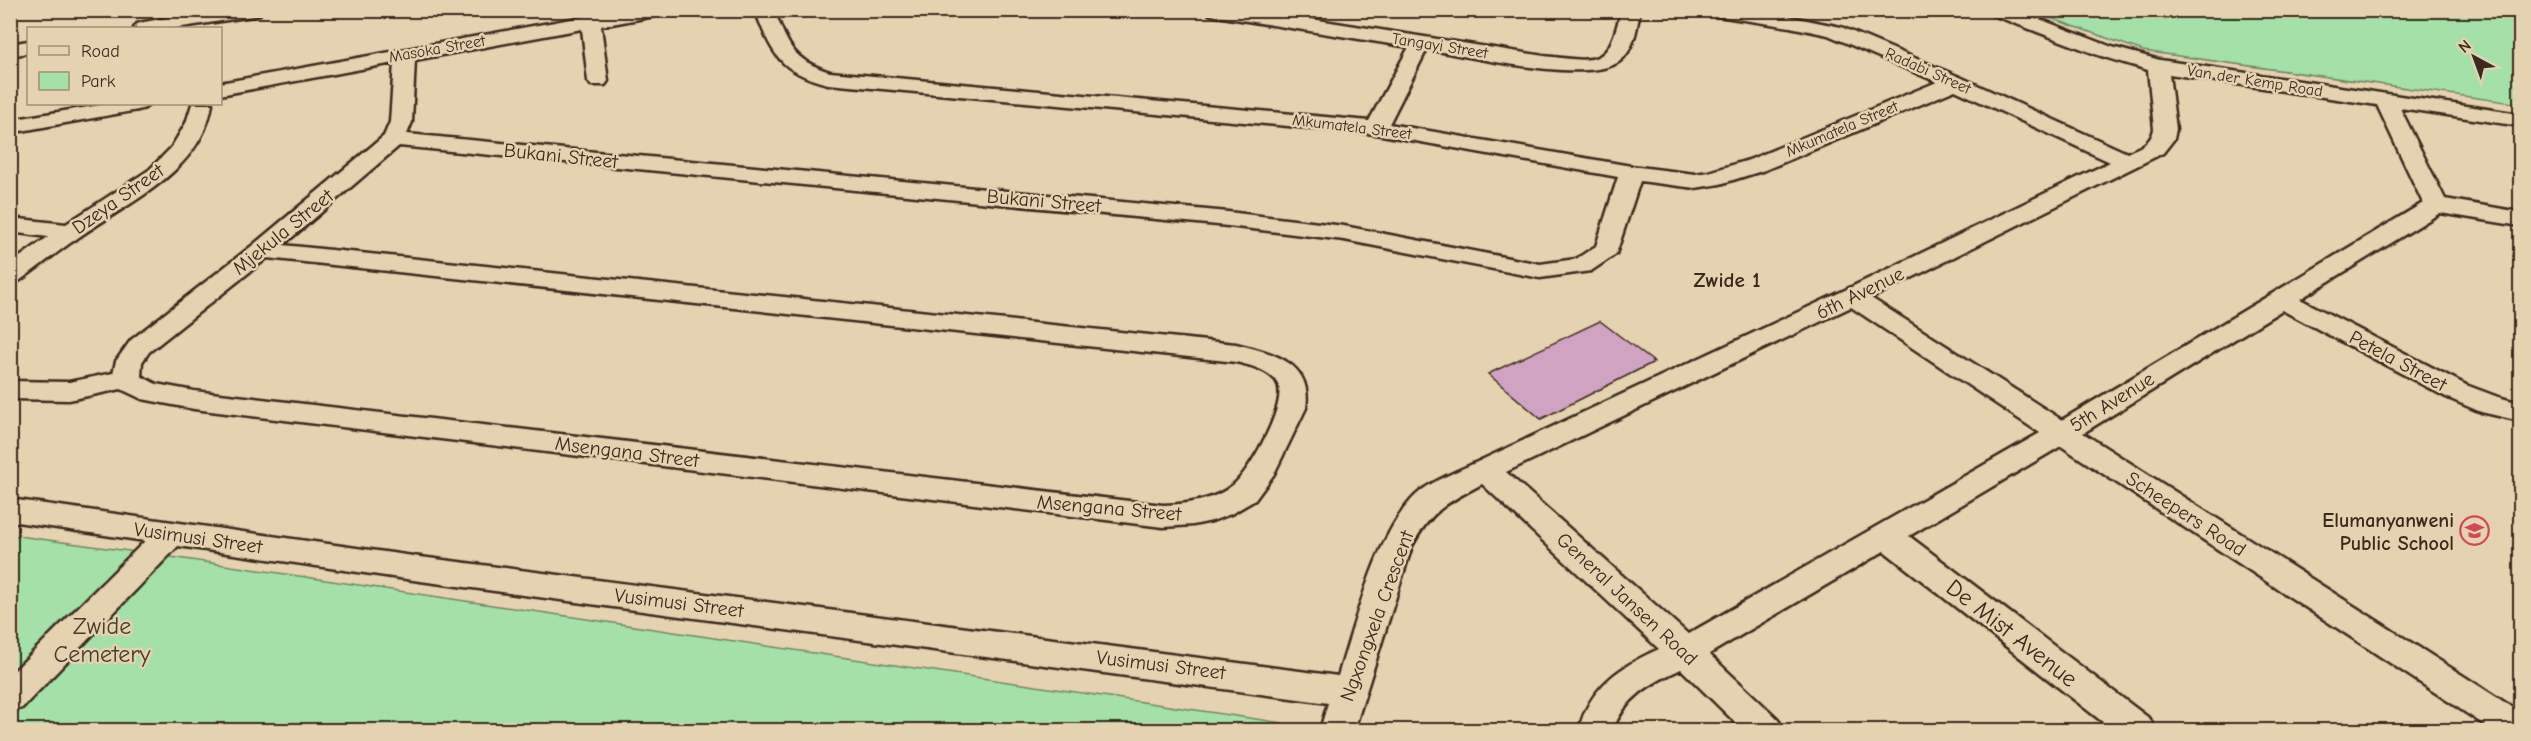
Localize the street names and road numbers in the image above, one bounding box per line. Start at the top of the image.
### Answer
street label: Tangayi Street [1391,30,1490,63]
street label: Masoka Street [387,32,487,66]
street label: Radabi Street [1882,44,1974,98]
street label: Van der Kemp Road [2186,61,2324,101]
street label: Mkumatela Street [1783,97,1901,161]
street label: Mkumatela Street [1291,111,1413,143]
street label: Bukani Street [503,139,620,174]
street label: Dzeya Street [68,158,169,239]
street label: Mjekula Street [228,184,339,280]
street label: Bukani Street [986,185,1103,218]
street label: 6th Avenue [1812,262,1908,324]
street label: Petela Street [2345,326,2452,397]
street label: 5th Avenue [2066,367,2158,437]
street label: Msengana Street [554,432,702,472]
street label: Scheepers Road [2122,467,2250,561]
street label: Msengana Street [1036,490,1184,526]
street label: Vusimusi Street [132,518,265,559]
street label: Ngxongxela Crescent [1335,526,1419,705]
street label: General Jansen Road [1552,528,1702,670]
street label: De Mist Avenue [1941,573,2083,693]
street label: Vusimusi Street [613,584,746,622]
street label: Vusimusi Street [1095,646,1228,684]

